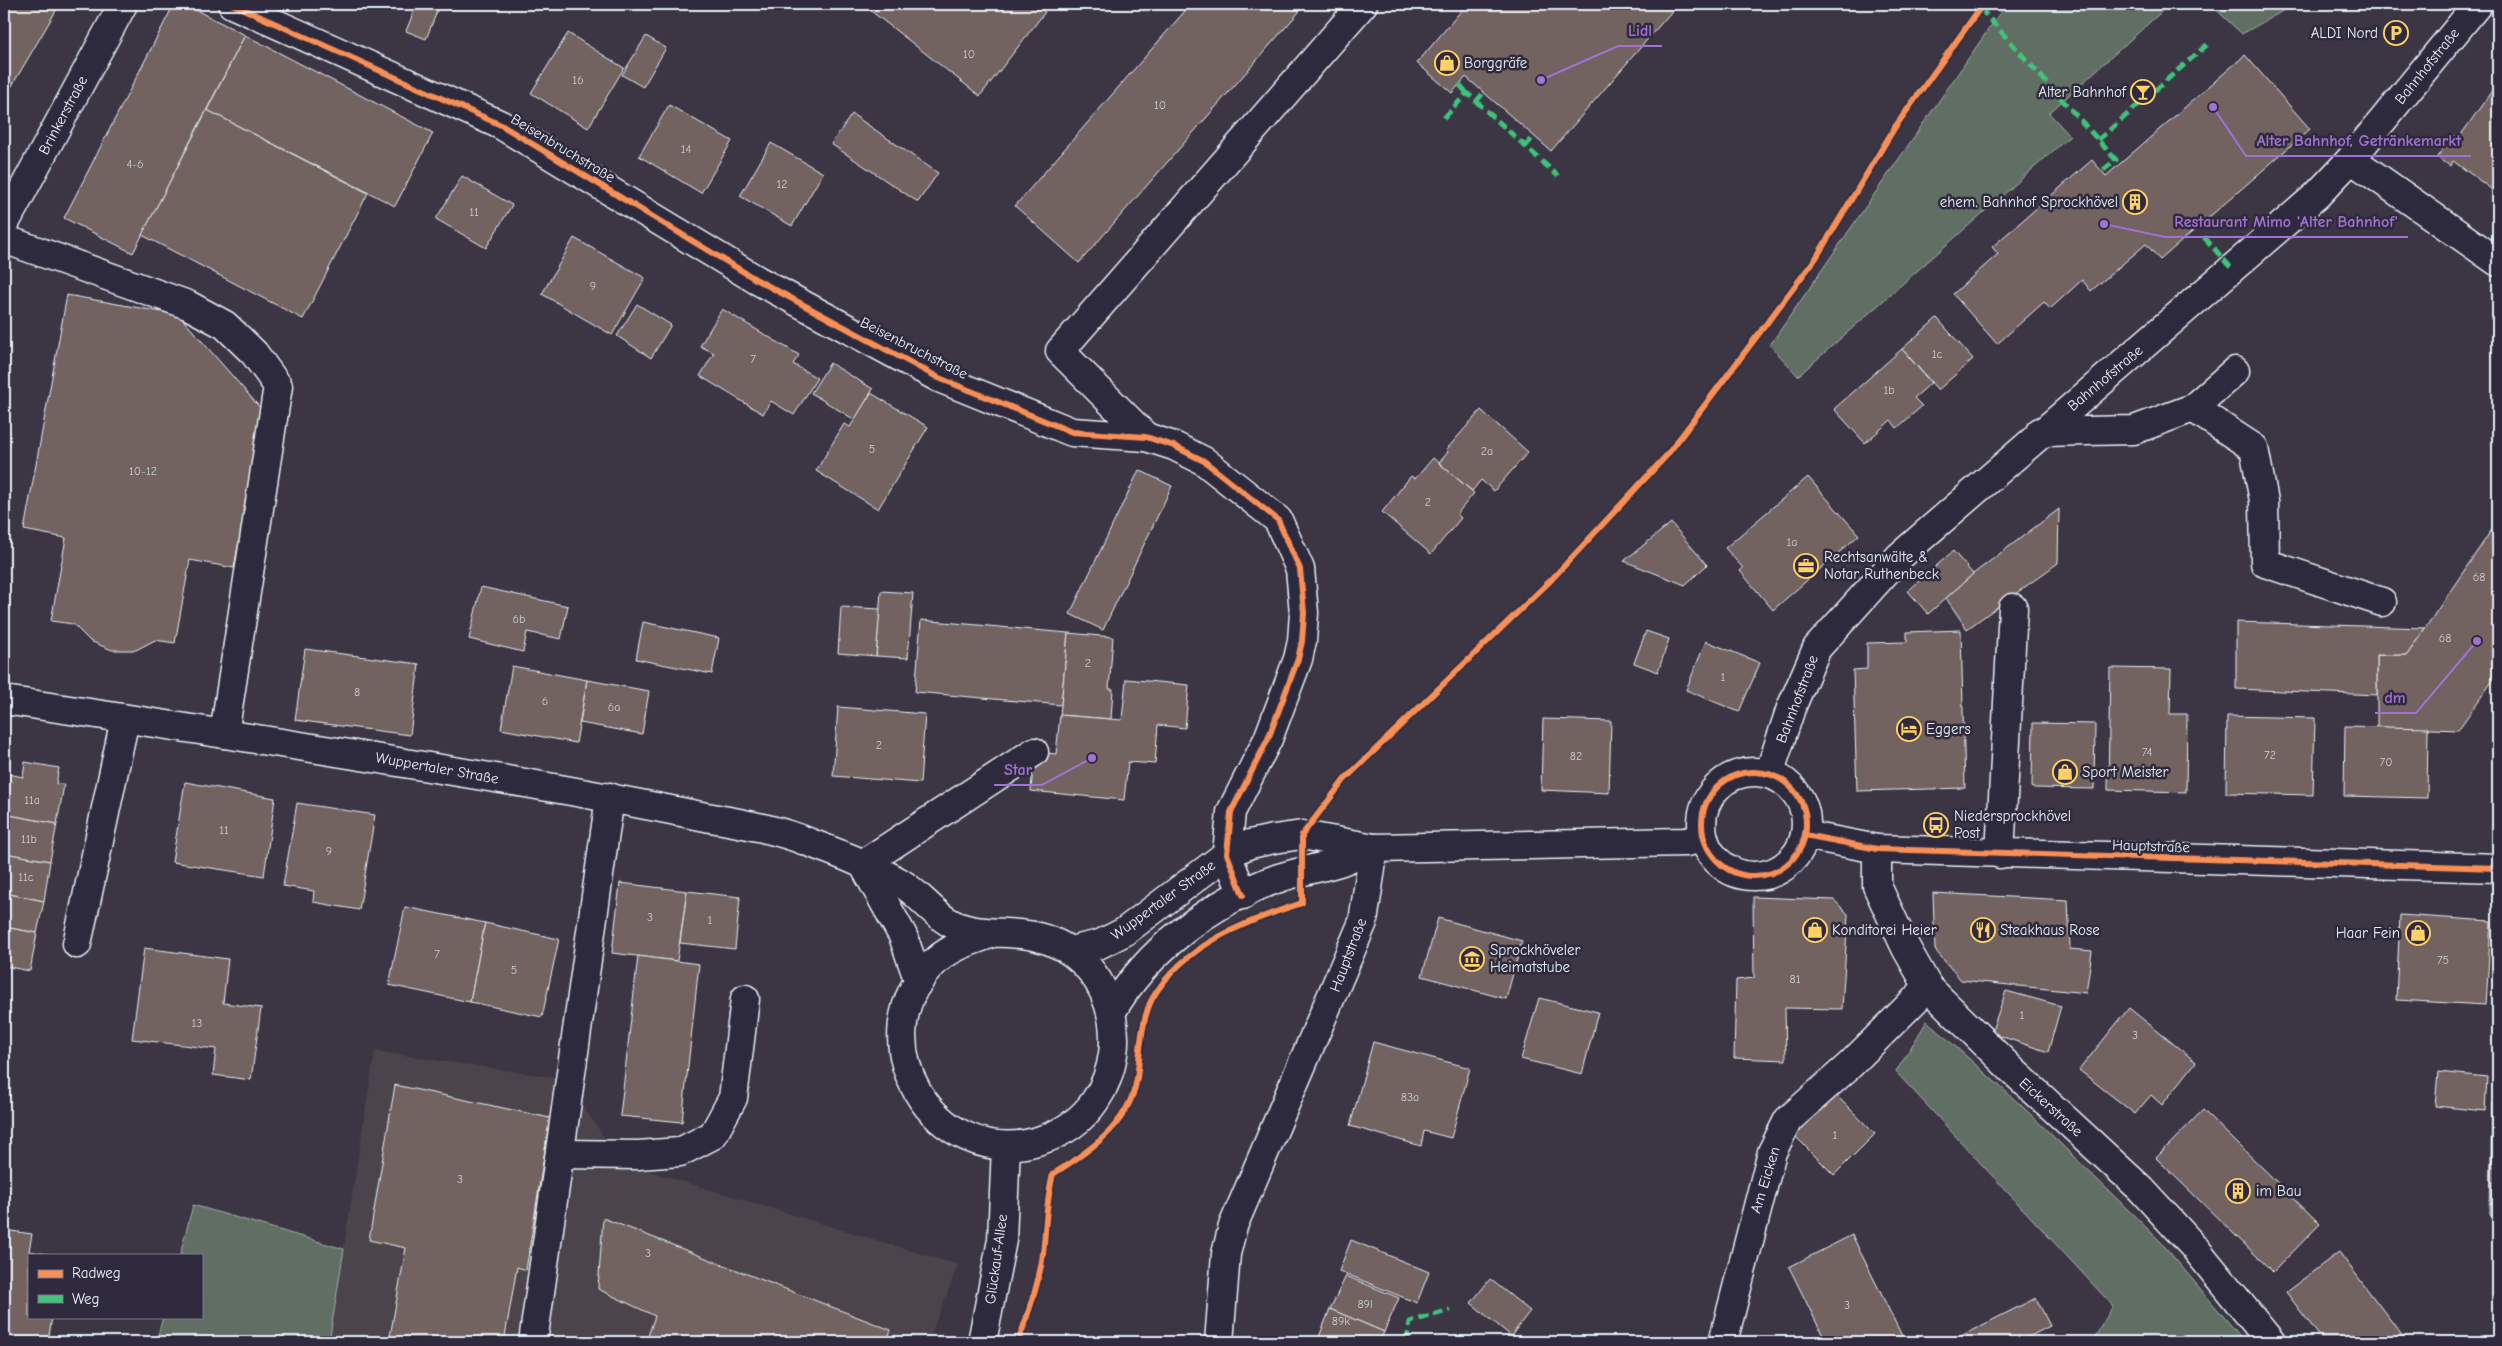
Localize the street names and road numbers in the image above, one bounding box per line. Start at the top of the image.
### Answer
street label: Bahnhofstraße [2391,24,2464,108]
street label: Brinkerstraße [35,72,92,158]
street label: Beisenbruchstraße [508,110,619,186]
street label: Beisenbruchstraße [857,313,971,383]
street label: Bahnhofstraße [2064,341,2147,415]
street label: Bahnhofstraße [1772,652,1822,746]
street label: Wuppertaler Straße [374,748,500,788]
street label: Hauptstraße [2112,836,2191,856]
street label: Wuppertaler Straße [1107,856,1219,944]
street label: Hauptstraße [1326,915,1371,995]
street label: Eickerstraße [2015,1074,2087,1141]
street label: Am Eicken [1746,1145,1784,1215]
street label: Glückauf-Allee [981,1212,1011,1305]

